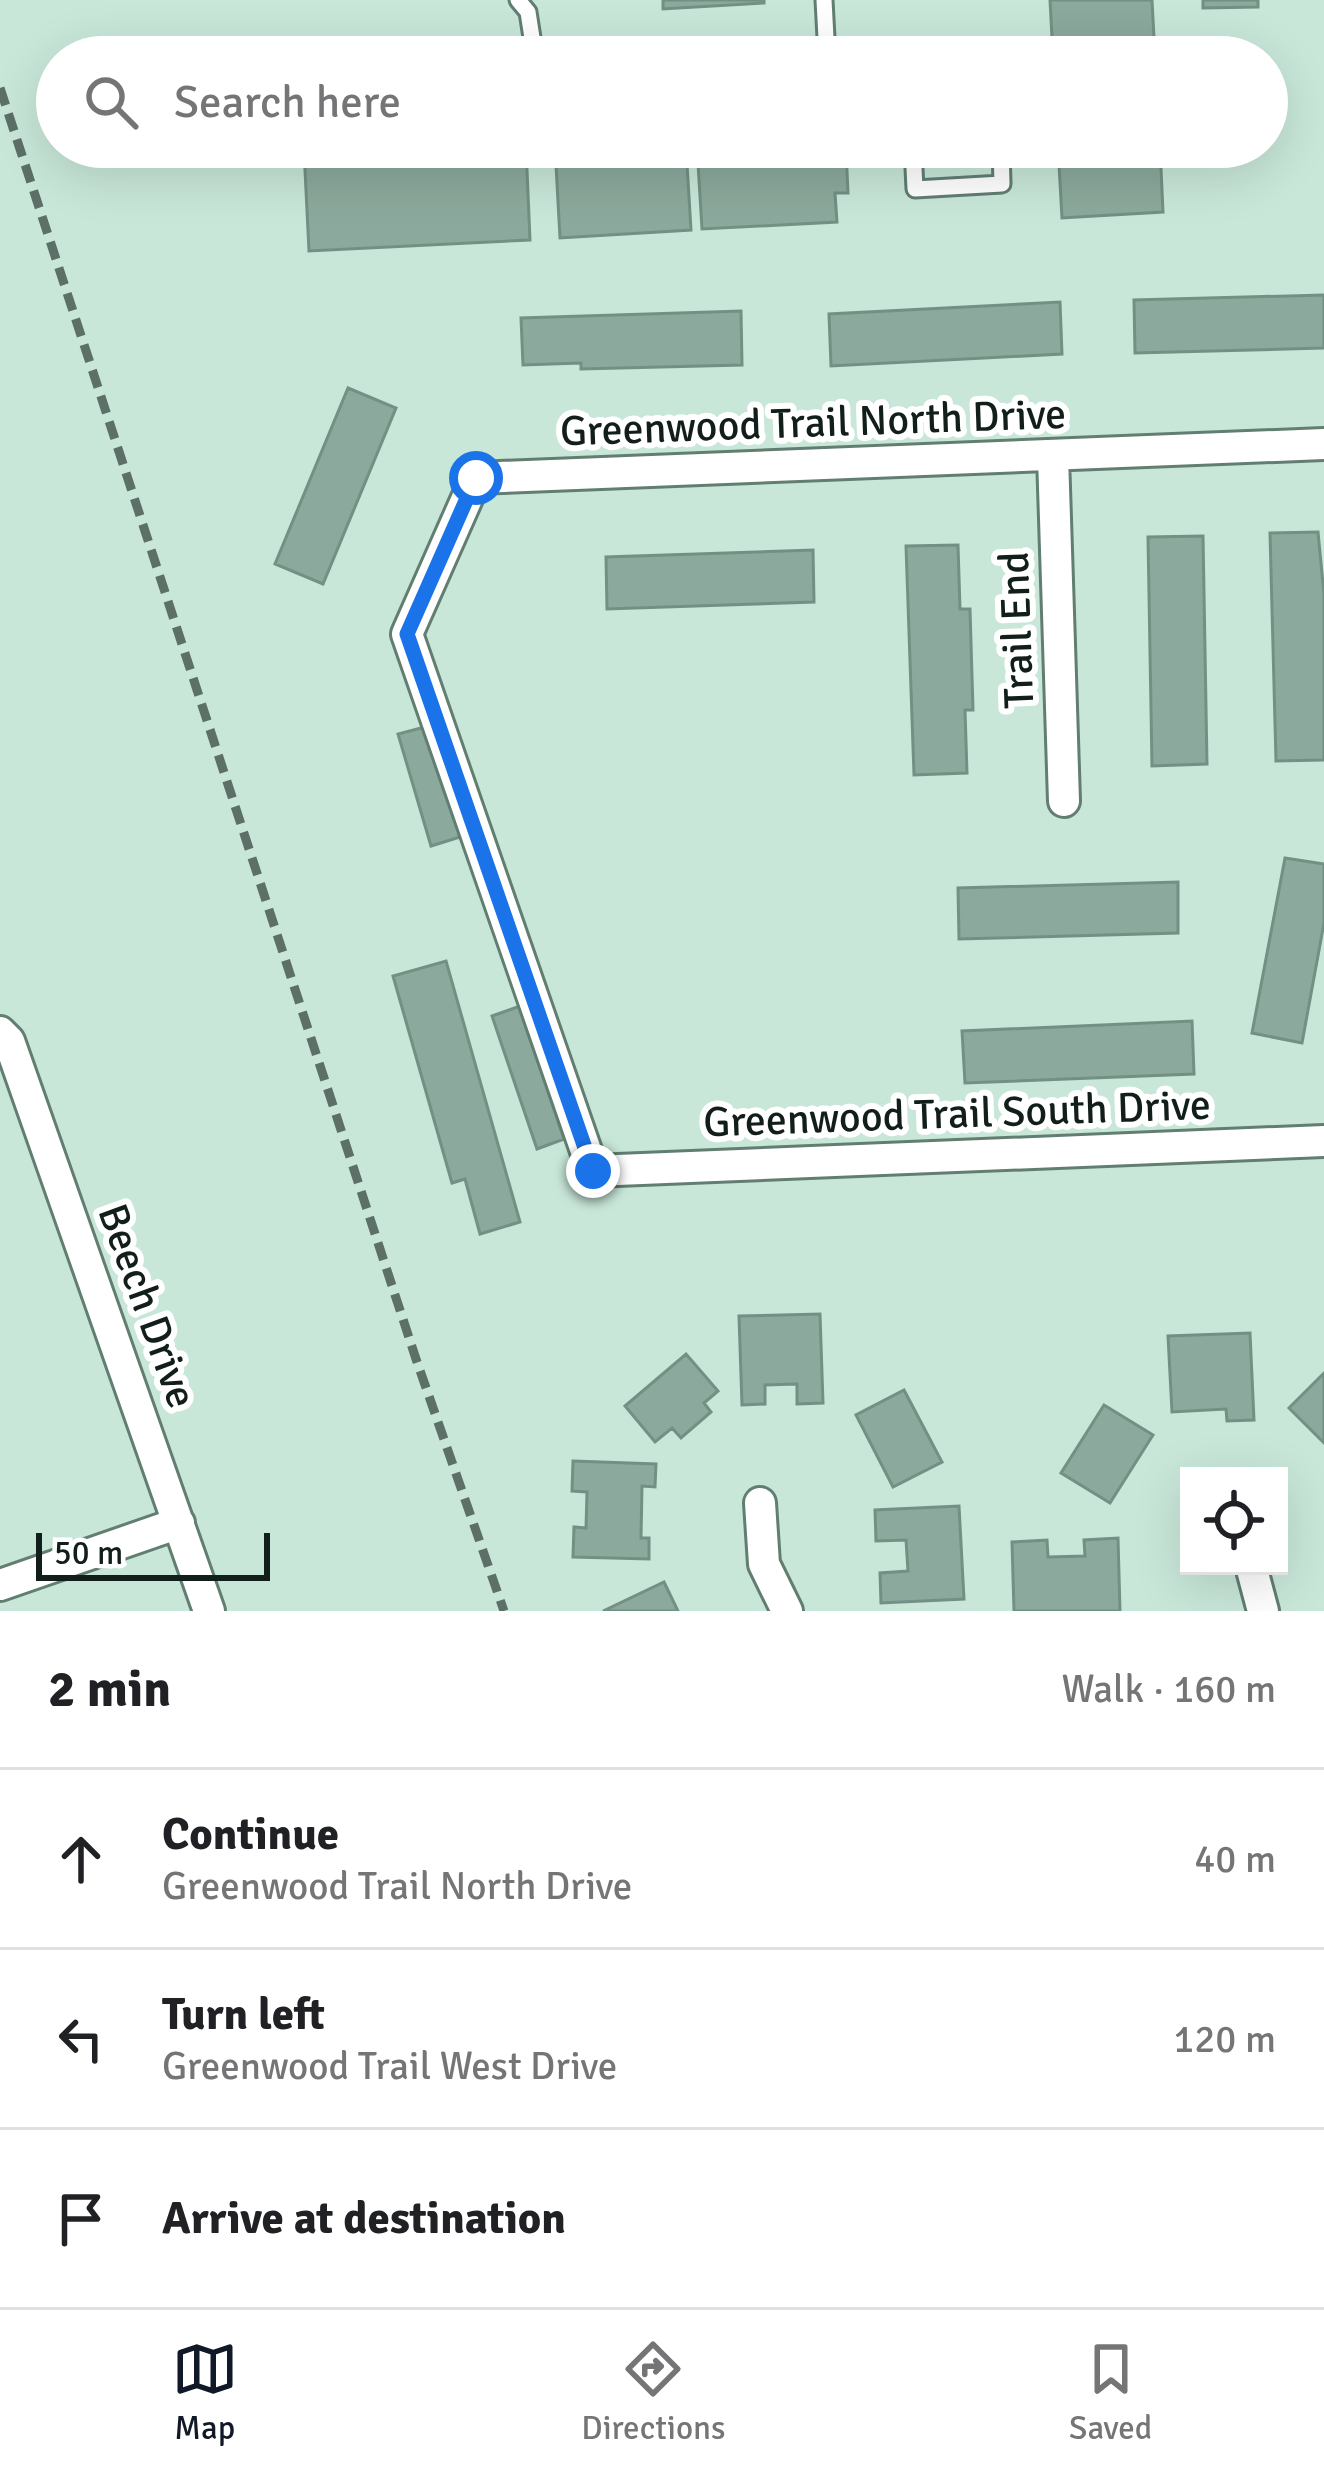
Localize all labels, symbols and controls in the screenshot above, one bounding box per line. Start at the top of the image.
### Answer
search box [36,36,1288,168]
icon: search [78,69,144,135]
text: Search here [174,75,401,130]
street label: Greenwood Trail North Drive [559,389,1067,457]
route start [449,451,503,505]
street label: Trail End [989,551,1045,709]
street label: Greenwood Trail South Drive [702,1080,1212,1148]
route end [566,1144,620,1198]
street label: Beech Drive [87,1197,207,1415]
map controls [1180,1467,1288,1575]
button: locate [1180,1467,1288,1575]
scale bar [36,1527,270,1580]
text: 50 m [54,1533,123,1574]
text: 2 min [48,1658,171,1721]
text: Walk · 160 m [1062,1665,1276,1713]
text: Continue [162,1807,339,1862]
icon: ahead [48,1826,114,1892]
text: 40 m [1194,1835,1276,1883]
text: Greenwood Trail North Drive [162,1862,632,1910]
text: Turn left [162,1987,325,2042]
icon: left [48,2006,114,2072]
text: 120 m [1173,2015,1276,2063]
text: Greenwood Trail West Drive [162,2042,617,2090]
icon: arrive [48,2186,114,2252]
text: Arrive at destination [162,2191,566,2246]
tab: Map [172,2336,238,2449]
tab: Directions [581,2336,726,2449]
tab: Saved [1069,2336,1152,2449]

